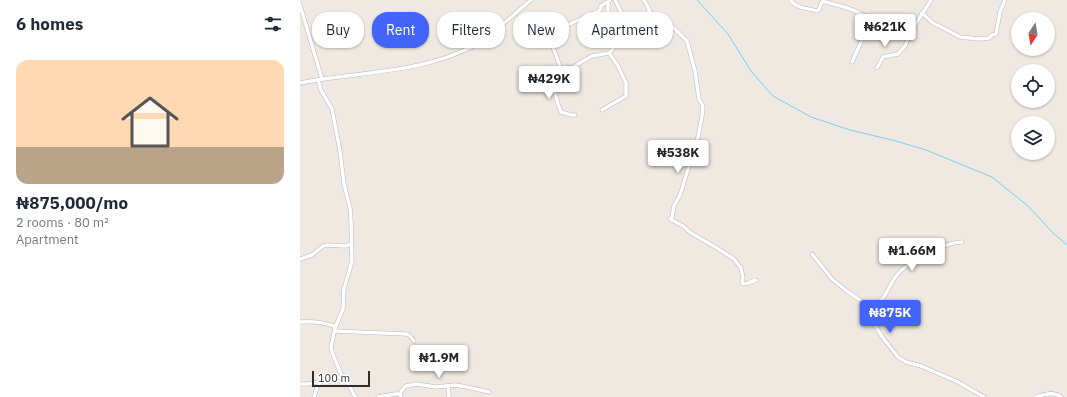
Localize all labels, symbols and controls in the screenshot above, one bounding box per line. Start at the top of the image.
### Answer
chip: Buy [312,12,364,48]
chip: Rent [372,12,429,48]
chip: Filters [437,12,505,48]
chip: New [513,12,569,48]
chip: Apartment [577,12,673,48]
north arrow [1011,12,1055,56]
map controls [1011,12,1055,160]
text: 6 homes [16,13,83,35]
icon: filters [262,13,284,35]
pin: ₦621K [857,14,913,48]
text: ₦621K [864,18,906,35]
button: locate [1011,64,1055,108]
pin: ₦429K [521,66,577,100]
text: ₦429K [528,70,570,87]
icon: home [114,86,186,158]
button: layers [1011,116,1055,160]
pin: ₦538K [650,140,706,174]
text: ₦538K [657,144,699,161]
text: ₦875,000/mo [16,192,128,214]
text: 2 rooms · 80 m² [16,214,109,231]
text: Apartment [16,231,79,248]
pin: ₦1.66M [879,238,945,272]
text: ₦1.66M [888,242,936,259]
pin: ₦875K [862,300,918,334]
text: ₦875K [869,304,911,321]
pin: ₦1.9M [411,345,467,379]
text: ₦1.9M [419,349,459,366]
scale bar [312,369,370,388]
text: 100 m [318,371,350,385]

